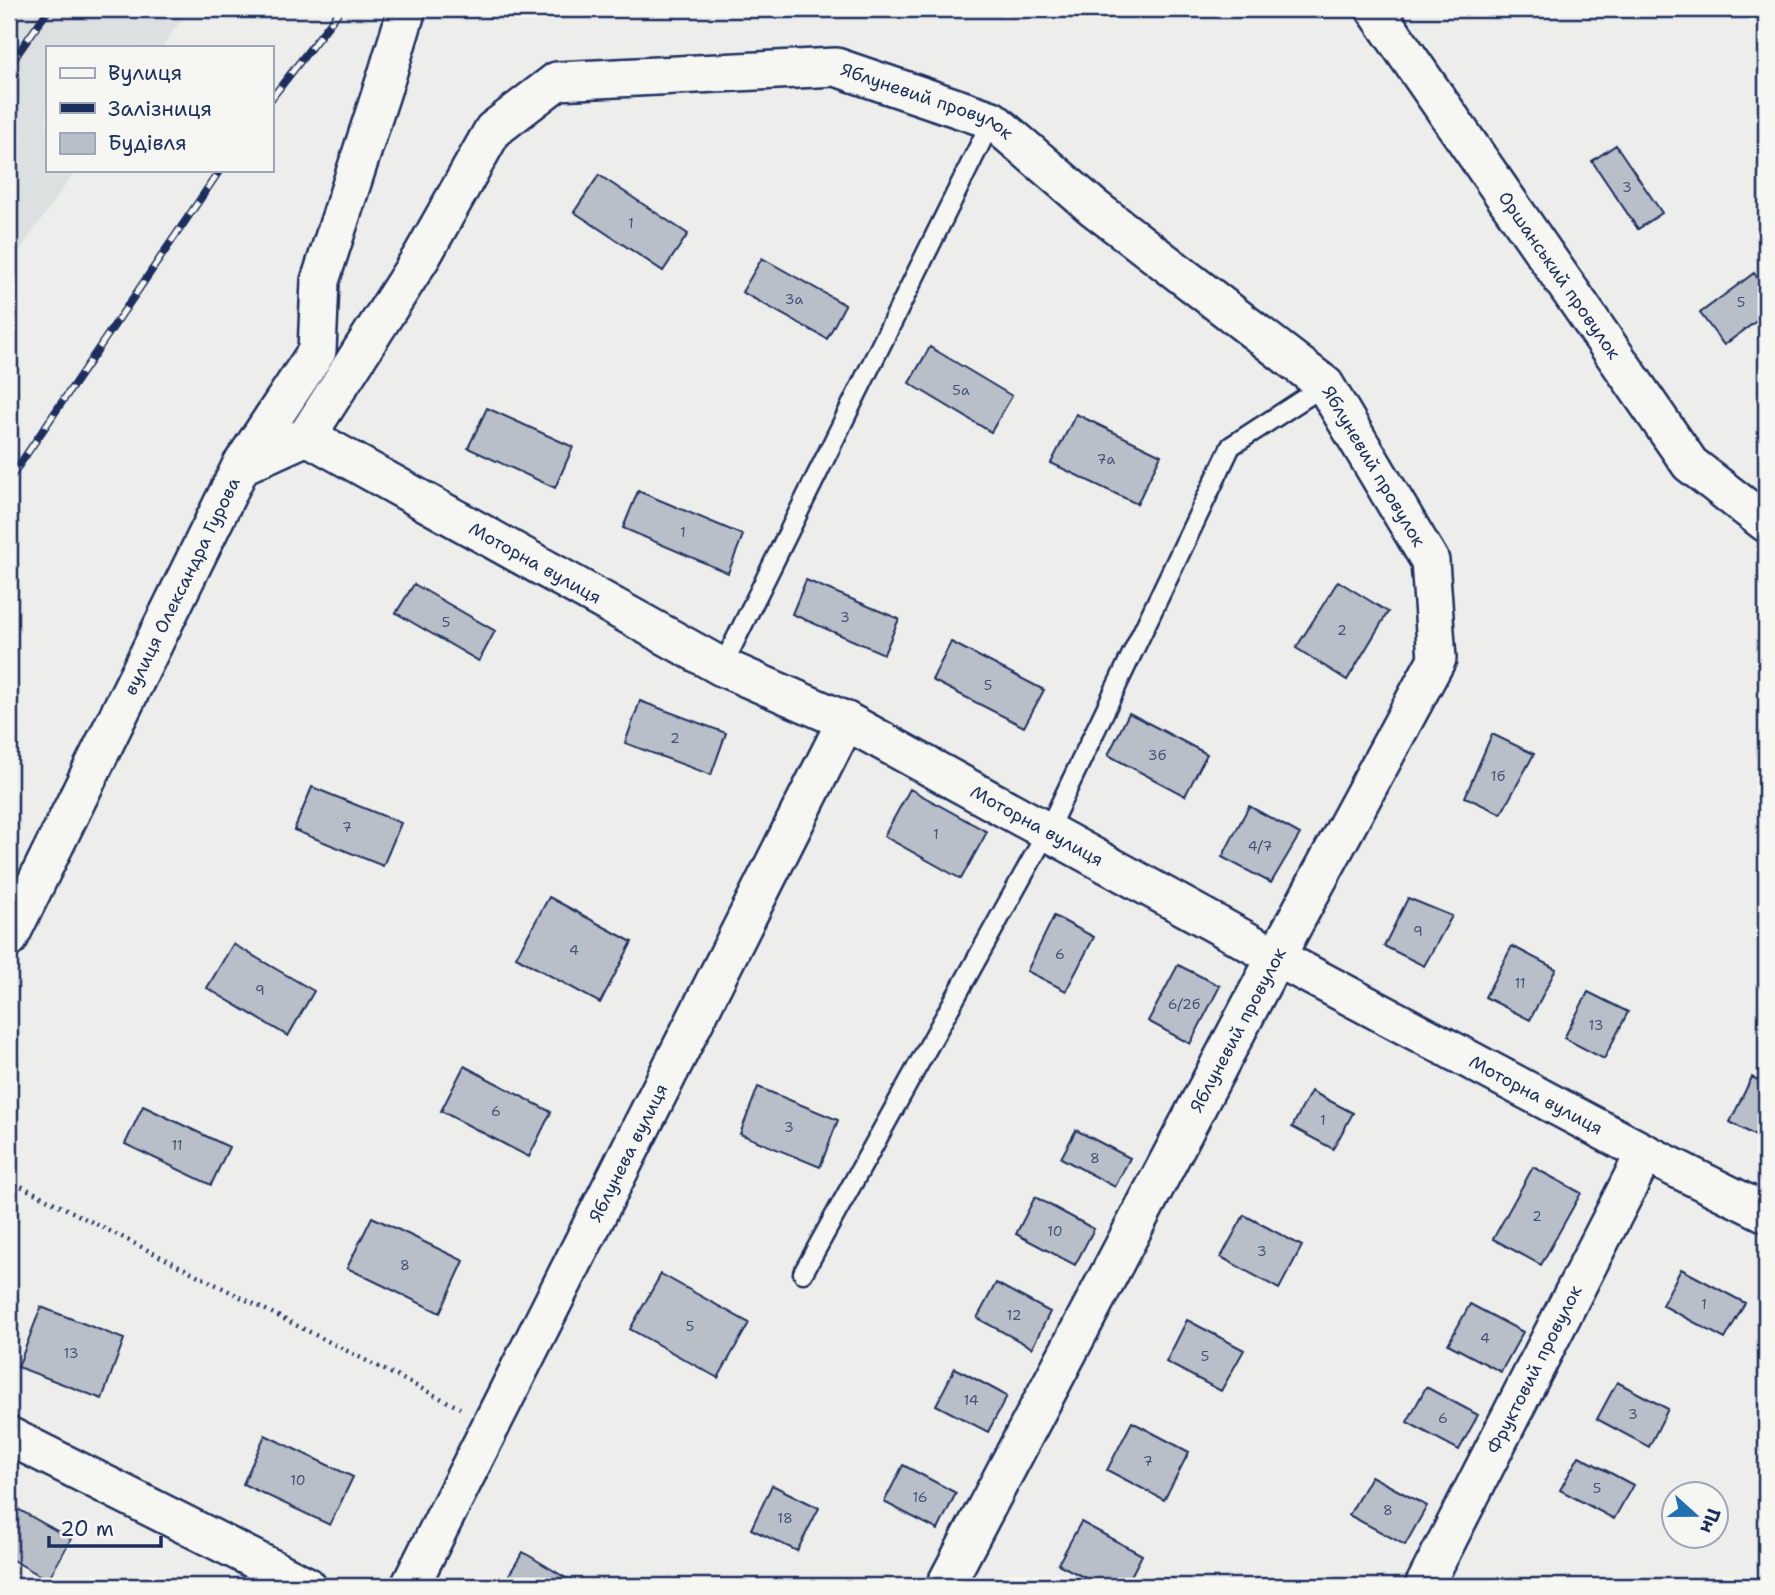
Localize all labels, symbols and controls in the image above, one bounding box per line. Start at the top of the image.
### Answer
legend [46,46,273,172]
street label: Яблуневий провулок [838,57,1019,145]
text: Вулиця [108,59,182,87]
text: Залізниця [108,95,212,123]
text: Будівля [108,129,187,157]
house number: 3 [1622,178,1632,196]
street label: Оршанський провулок [1493,187,1626,365]
house number: 1 [628,214,634,232]
house number: 3а [785,290,804,308]
house number: 5 [1737,293,1745,311]
house number: 5а [952,381,970,399]
street label: Яблуневий провулок [1316,382,1431,552]
house number: 7а [1097,450,1116,468]
street label: вулиця Олександра Гурова [118,473,246,699]
street label: Моторна вулиця [464,516,606,609]
house number: 1 [680,523,686,541]
house number: 3 [840,608,850,626]
house number: 5 [442,613,450,631]
house number: 2 [1337,621,1347,639]
house number: 5 [984,676,992,694]
house number: 2 [670,729,680,747]
house number: 3б [1148,746,1166,764]
house number: 1б [1491,767,1505,785]
street label: Моторна вулиця [966,780,1108,872]
house number: 7 [342,818,352,836]
house number: 1 [933,825,939,843]
house number: 4/7 [1248,837,1272,855]
house number: 9 [1413,922,1423,940]
house number: 4 [569,941,579,959]
street label: Яблуневий провулок [1184,943,1292,1117]
house number: 6 [1055,945,1065,963]
house number: 11 [1514,974,1526,992]
house number: 9 [255,981,265,999]
house number: 6/2б [1168,995,1200,1013]
house number: 13 [1589,1016,1603,1034]
street label: Моторна вулиця [1465,1050,1607,1140]
street label: Яблунева вулиця [583,1080,673,1226]
house number: 6 [491,1102,501,1120]
house number: 1 [1320,1111,1326,1129]
house number: 3 [784,1118,794,1136]
house number: 11 [171,1136,183,1154]
house number: 8 [1090,1149,1100,1167]
house number: 2 [1532,1207,1542,1225]
house number: 10 [1047,1222,1063,1240]
house number: 3 [1257,1242,1267,1260]
house number: 8 [400,1256,410,1274]
street label: Фруктовий провулок [1481,1281,1588,1458]
house number: 1 [1701,1295,1707,1313]
house number: 12 [1007,1306,1021,1324]
house number: 5 [686,1317,694,1335]
house number: 4 [1480,1329,1490,1347]
house number: 13 [64,1344,78,1362]
house number: 5 [1201,1347,1209,1365]
house number: 14 [963,1391,979,1409]
house number: 3 [1628,1405,1638,1423]
house number: 6 [1438,1409,1448,1427]
house number: 7 [1143,1452,1153,1470]
house number: 10 [290,1471,306,1489]
house number: 5 [1593,1479,1601,1497]
north arrow [1660,1480,1730,1550]
house number: 16 [912,1488,928,1506]
house number: 8 [1383,1501,1393,1519]
scale bar [49,1504,161,1548]
text: Пн [1694,1505,1727,1537]
house number: 18 [777,1509,793,1527]
text: 20 m [60,1515,114,1543]

